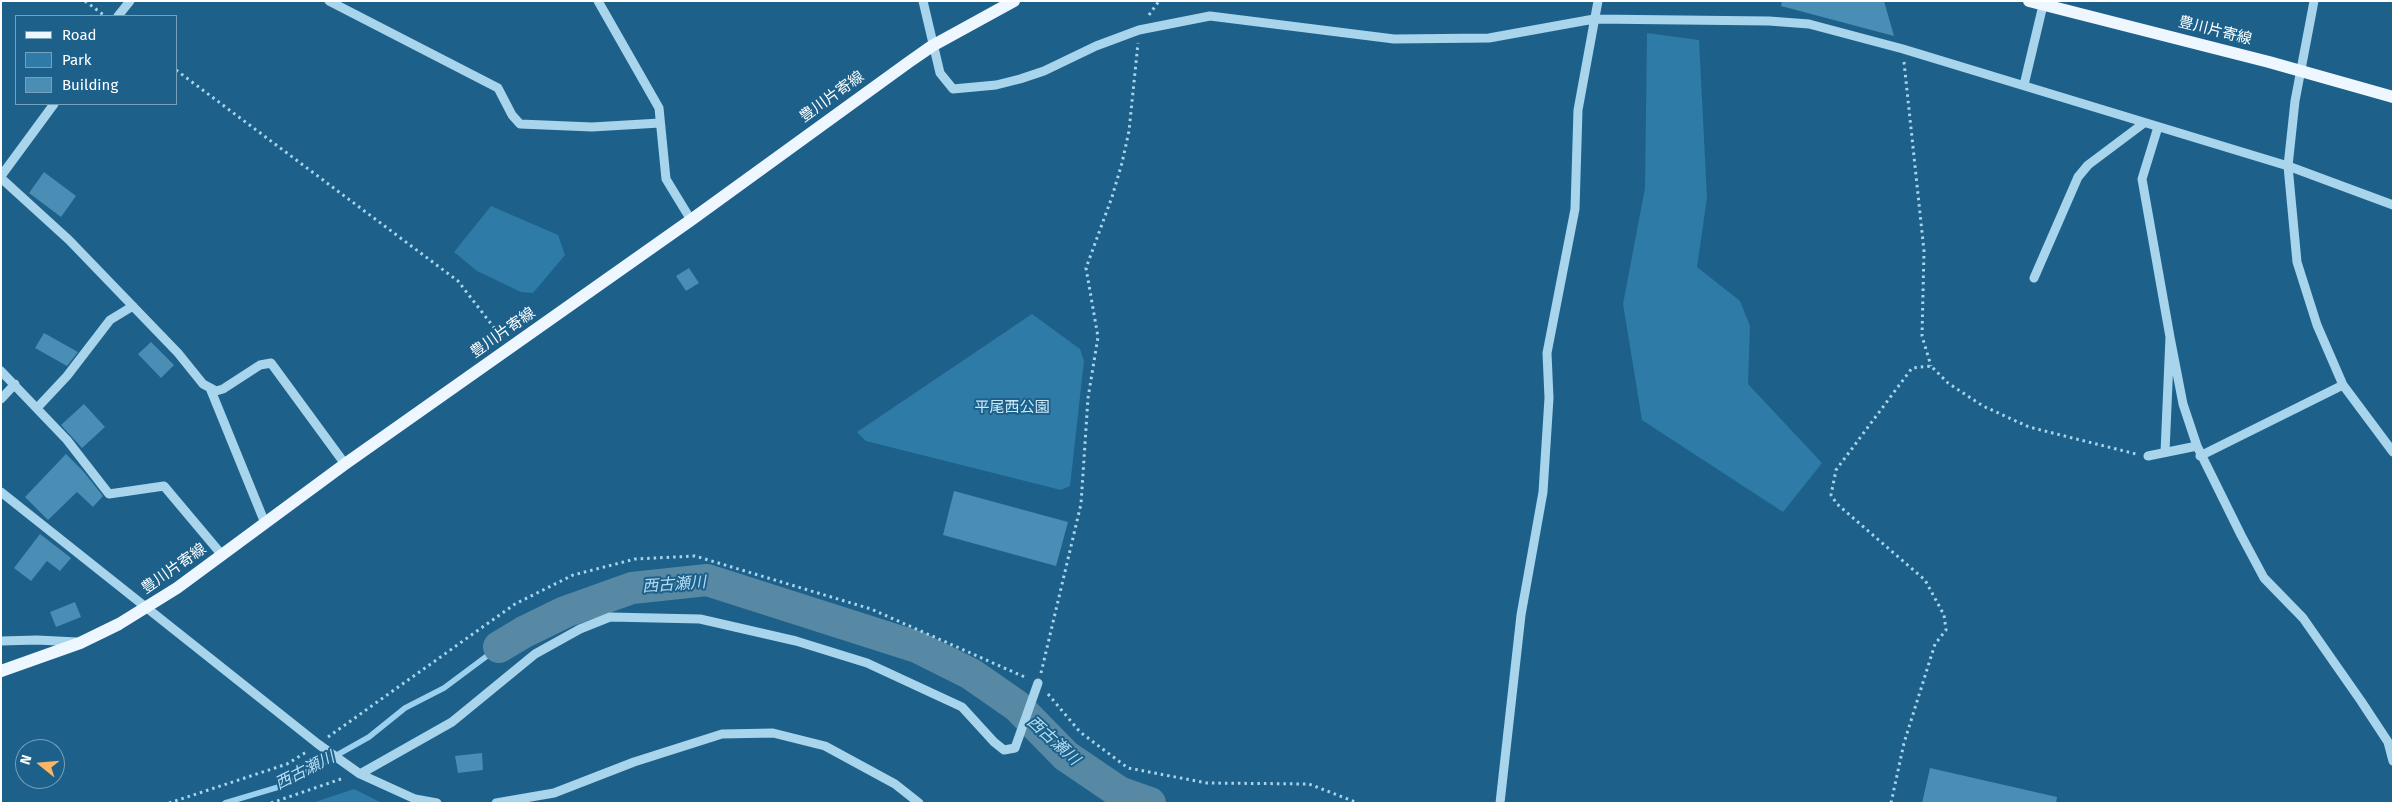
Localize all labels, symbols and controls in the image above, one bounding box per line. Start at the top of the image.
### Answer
street label: 豊川片寄線 [2176,13,2254,49]
legend [15,15,178,105]
text: Road [62,26,97,44]
text: Park [62,51,92,69]
street label: 豊川片寄線 [796,68,868,126]
text: Building [62,76,118,94]
street label: 豊川片寄線 [467,304,539,362]
park label: 平尾西公園 [975,399,1049,417]
street label: 豊川片寄線 [138,540,210,598]
water label: 西古瀬川 [641,573,707,597]
water label: 西古瀬川 [1023,712,1083,770]
north arrow [15,739,65,789]
water label: 西古瀬川 [272,748,338,794]
text: N [17,753,36,767]

